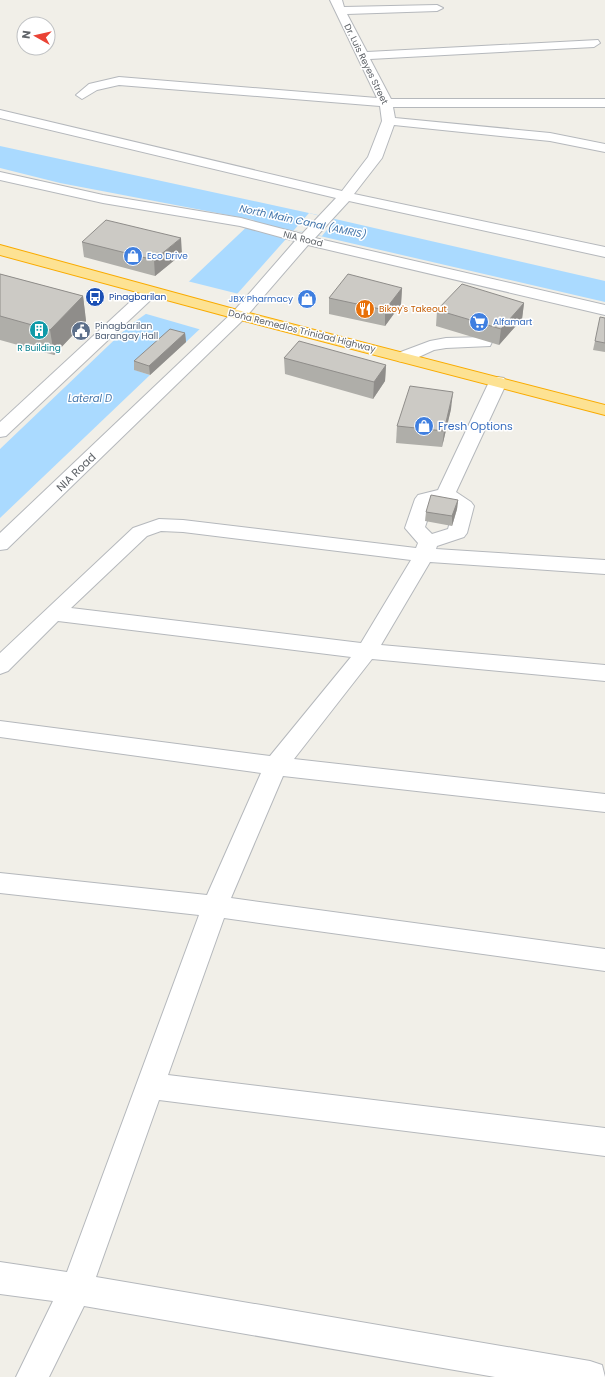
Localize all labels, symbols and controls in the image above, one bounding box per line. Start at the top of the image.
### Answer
north arrow [16,16,56,56]
street label: Dr. Luis Reyes Street [341,22,391,106]
text: N [18,29,35,40]
water label: North Main Canal (AMRIS) [238,201,368,242]
street label: NIA Road [282,228,324,250]
shop icon: Eco Drive [122,245,144,267]
place label: Eco Drive [147,250,188,262]
bus stop icon: Pinagbarilan [84,286,106,308]
shop icon: JBX Pharmacy [296,288,318,310]
place label: Pinagbarilan [109,291,166,303]
place label: JBX Pharmacy [228,293,293,305]
restaurant icon: Bikoy's Takeout [354,298,376,320]
place label: Bikoy's Takeout [379,303,447,315]
street label: Doña Remedios Trinidad Highway [227,307,377,355]
supermarket icon: Alfamart [468,311,490,333]
place label: Alfamart [493,316,532,328]
building icon: R Building [28,319,50,341]
public building icon: Pinagbarilan Barangay Hall [70,320,92,342]
place label: Pinagbarilan Barangay Hall [95,320,158,342]
place label: R Building [17,342,61,354]
water label: Lateral D [68,391,112,406]
shop icon: Fresh Options [413,415,435,437]
place label: Fresh Options [438,418,513,434]
street label: NIA Road [53,449,99,495]

